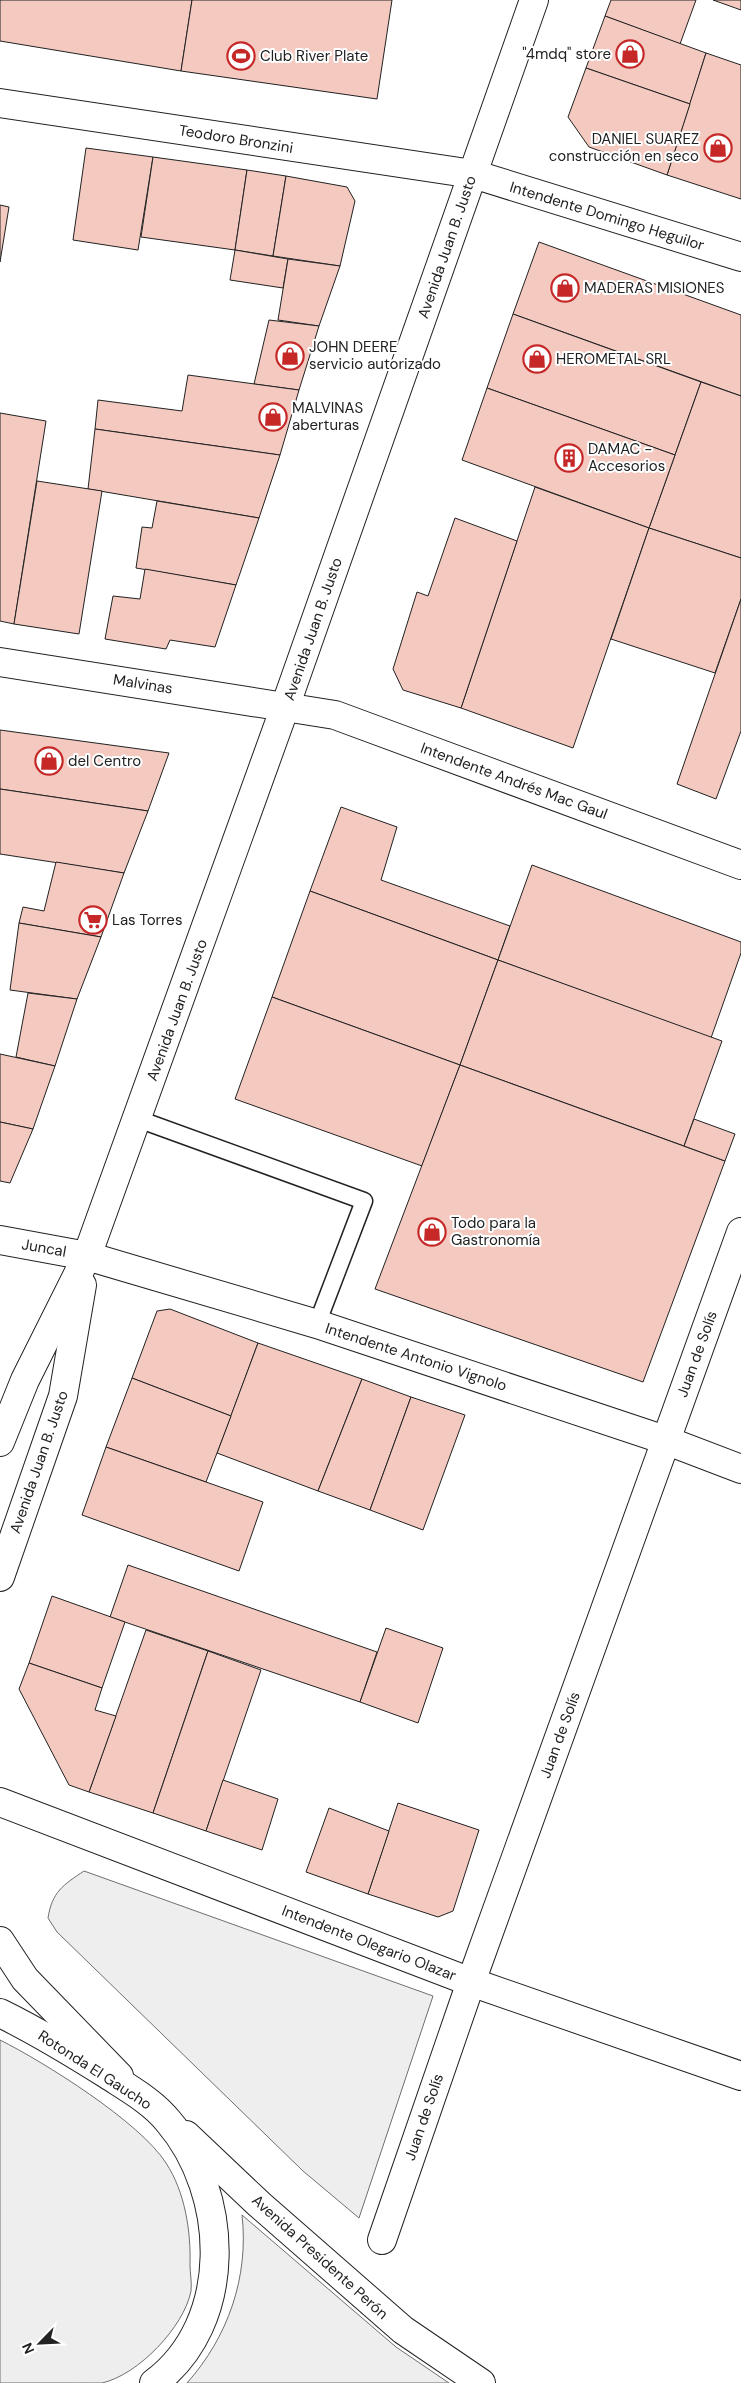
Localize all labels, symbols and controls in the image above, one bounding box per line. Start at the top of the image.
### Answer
shop icon: "4mdq" store [615,39,645,69]
sports icon: Club River Plate [226,41,256,71]
place label: "4mdq" store [522,44,611,64]
place label: Club River Plate [260,46,368,66]
street label: Teodoro Bronzini [177,120,295,158]
place label: DANIEL SUAREZ construcción en seco [549,129,699,166]
shop icon: DANIEL SUAREZ construcción en seco [703,133,733,163]
street label: Avenida Juan B. Justo [413,173,481,321]
street label: Intendente Domingo Heguilor [507,177,707,255]
shop icon: MADERAS MISIONES [550,273,580,303]
place label: MADERAS MISIONES [584,278,725,298]
place label: JOHN DEERE servicio autorizado [309,337,441,374]
shop icon: JOHN DEERE servicio autorizado [275,341,305,371]
shop icon: HEROMETAL SRL [522,344,552,374]
place label: HEROMETAL SRL [556,349,671,369]
place label: MALVINAS aberturas [292,398,364,435]
shop icon: MALVINAS aberturas [258,402,288,432]
place label: DAMAC - Accesorios [588,439,665,476]
building icon: DAMAC - Accesorios [554,443,584,473]
street label: Avenida Juan B. Justo [279,555,347,703]
street label: Malvinas [112,669,174,699]
street label: Intendente Andrés Mac Gaul [418,738,610,824]
shop icon: del Centro [34,746,64,776]
place label: del Centro [68,751,141,771]
supermarket icon: Las Torres [78,905,108,935]
place label: Las Torres [112,910,182,930]
street label: Avenida Juan B. Justo [142,936,212,1084]
place label: Todo para la Gastronomía [451,1213,540,1250]
shop icon: Todo para la Gastronomía [417,1217,447,1247]
street label: Juncal [20,1234,68,1262]
street label: Juan de Solís [672,1308,722,1400]
street label: Intendente Antonio Vignolo [323,1318,509,1396]
street label: Avenida Juan B. Justo [5,1388,73,1536]
street label: Juan de Solís [535,1689,585,1781]
street label: Intendente Olegario Olazar [279,1900,460,1986]
street label: Rotonda El Gaucho [34,2026,156,2114]
street label: Juan de Solís [400,2071,448,2163]
street label: Avenida Presidente Perón [248,2190,392,2324]
north arrow [15,2318,65,2368]
text: N [18,2340,38,2357]

